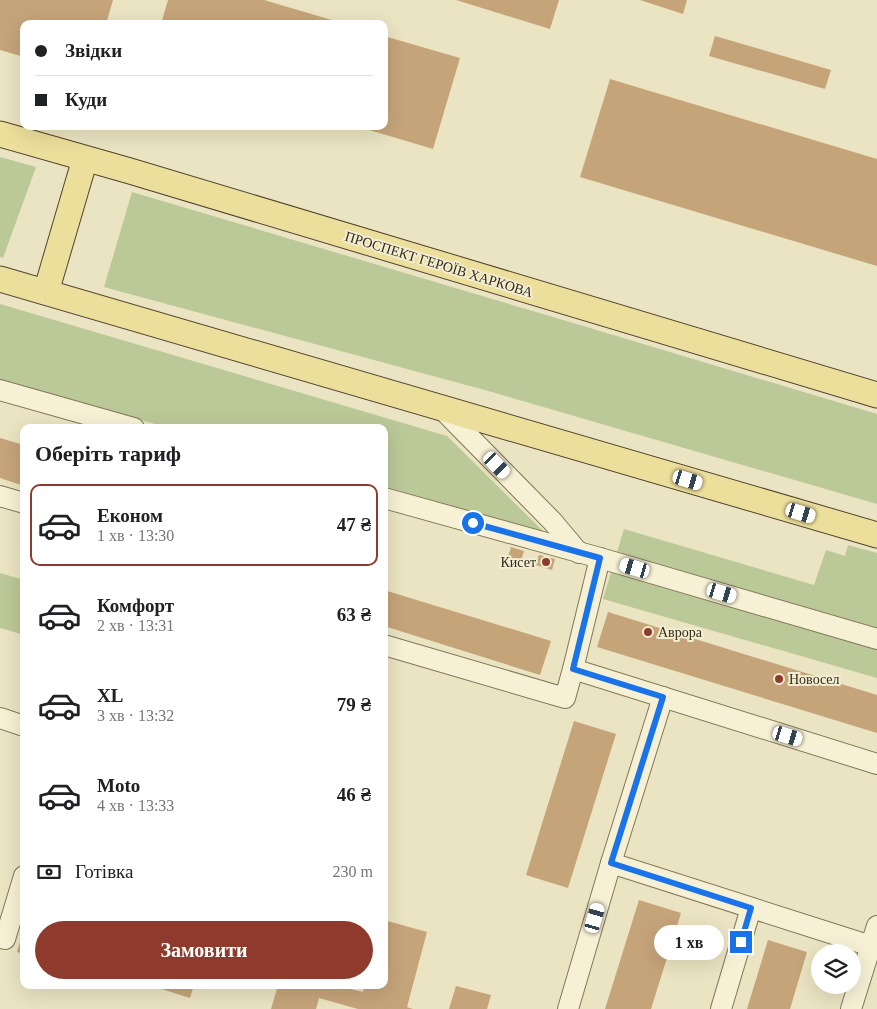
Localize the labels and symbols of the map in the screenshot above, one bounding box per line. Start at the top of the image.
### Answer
street label: ПРОСПЕКТ ГЕРОЇВ ХАРКОВА [343,228,536,301]
car [481,449,512,481]
car [671,468,704,492]
car [784,501,817,525]
route start [462,512,484,534]
place label: Кисет [500,555,536,570]
marker: Кисет [540,556,552,568]
car [618,557,651,579]
car [705,581,738,605]
place label: Аврора [658,625,703,640]
marker: Аврора [642,626,654,638]
place label: Новосел [789,672,840,687]
marker: Новосел [773,673,785,685]
car [771,724,804,748]
car [583,902,606,934]
callout: 1 хв [654,924,724,960]
route end [730,931,752,953]

